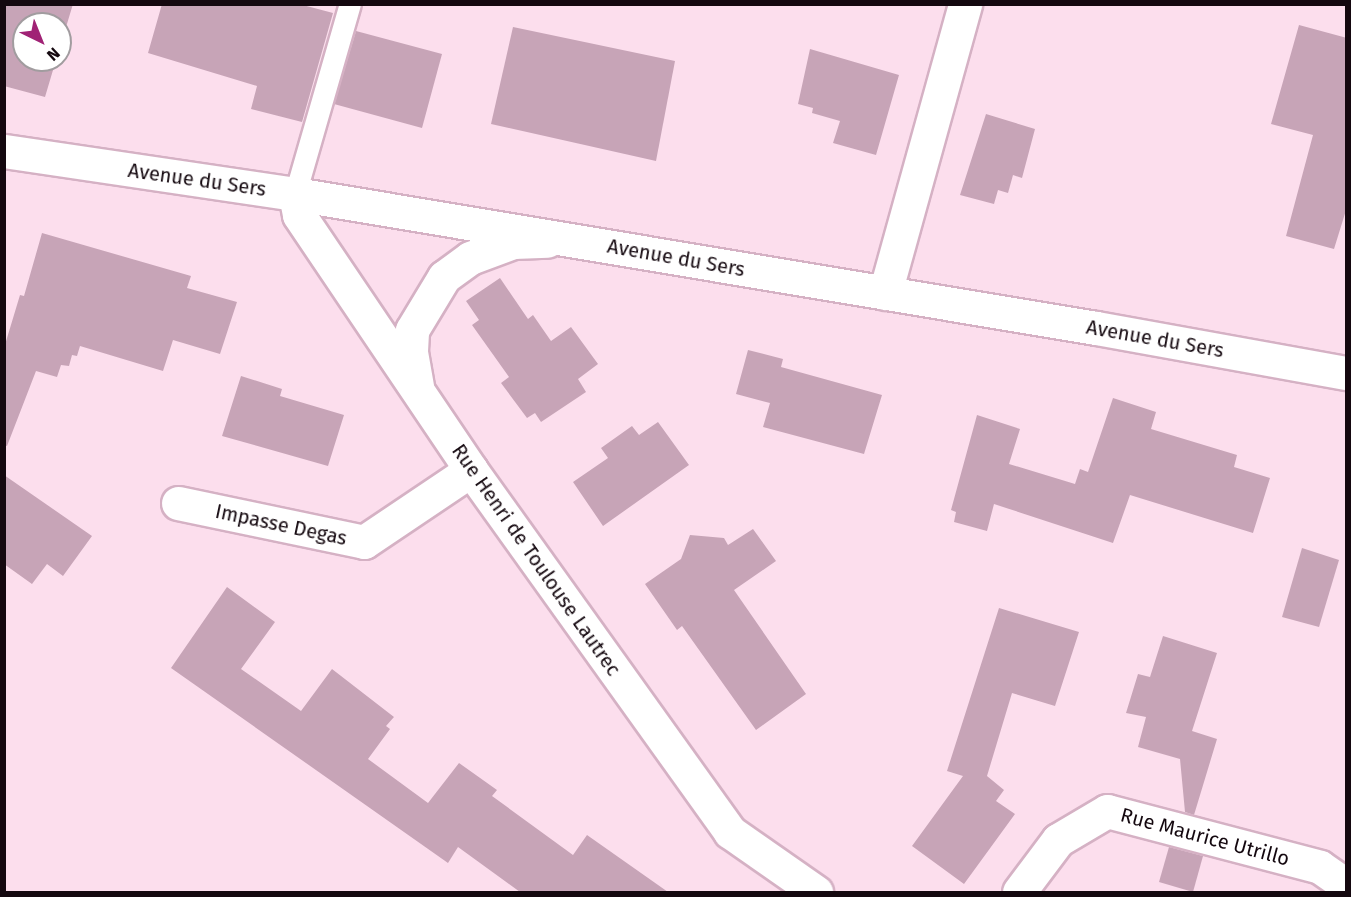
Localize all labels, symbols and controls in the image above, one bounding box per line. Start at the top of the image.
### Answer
north arrow [12,12,72,72]
text: N [43,43,64,65]
street label: Avenue du Sers [126,158,268,202]
street label: Avenue du Sers [605,234,747,282]
street label: Avenue du Sers [1084,315,1226,363]
street label: Rue Henri de Toulouse Lautrec [447,440,625,680]
street label: Impasse Degas [213,499,349,551]
street label: Rue Maurice Utrillo [1118,803,1292,871]

